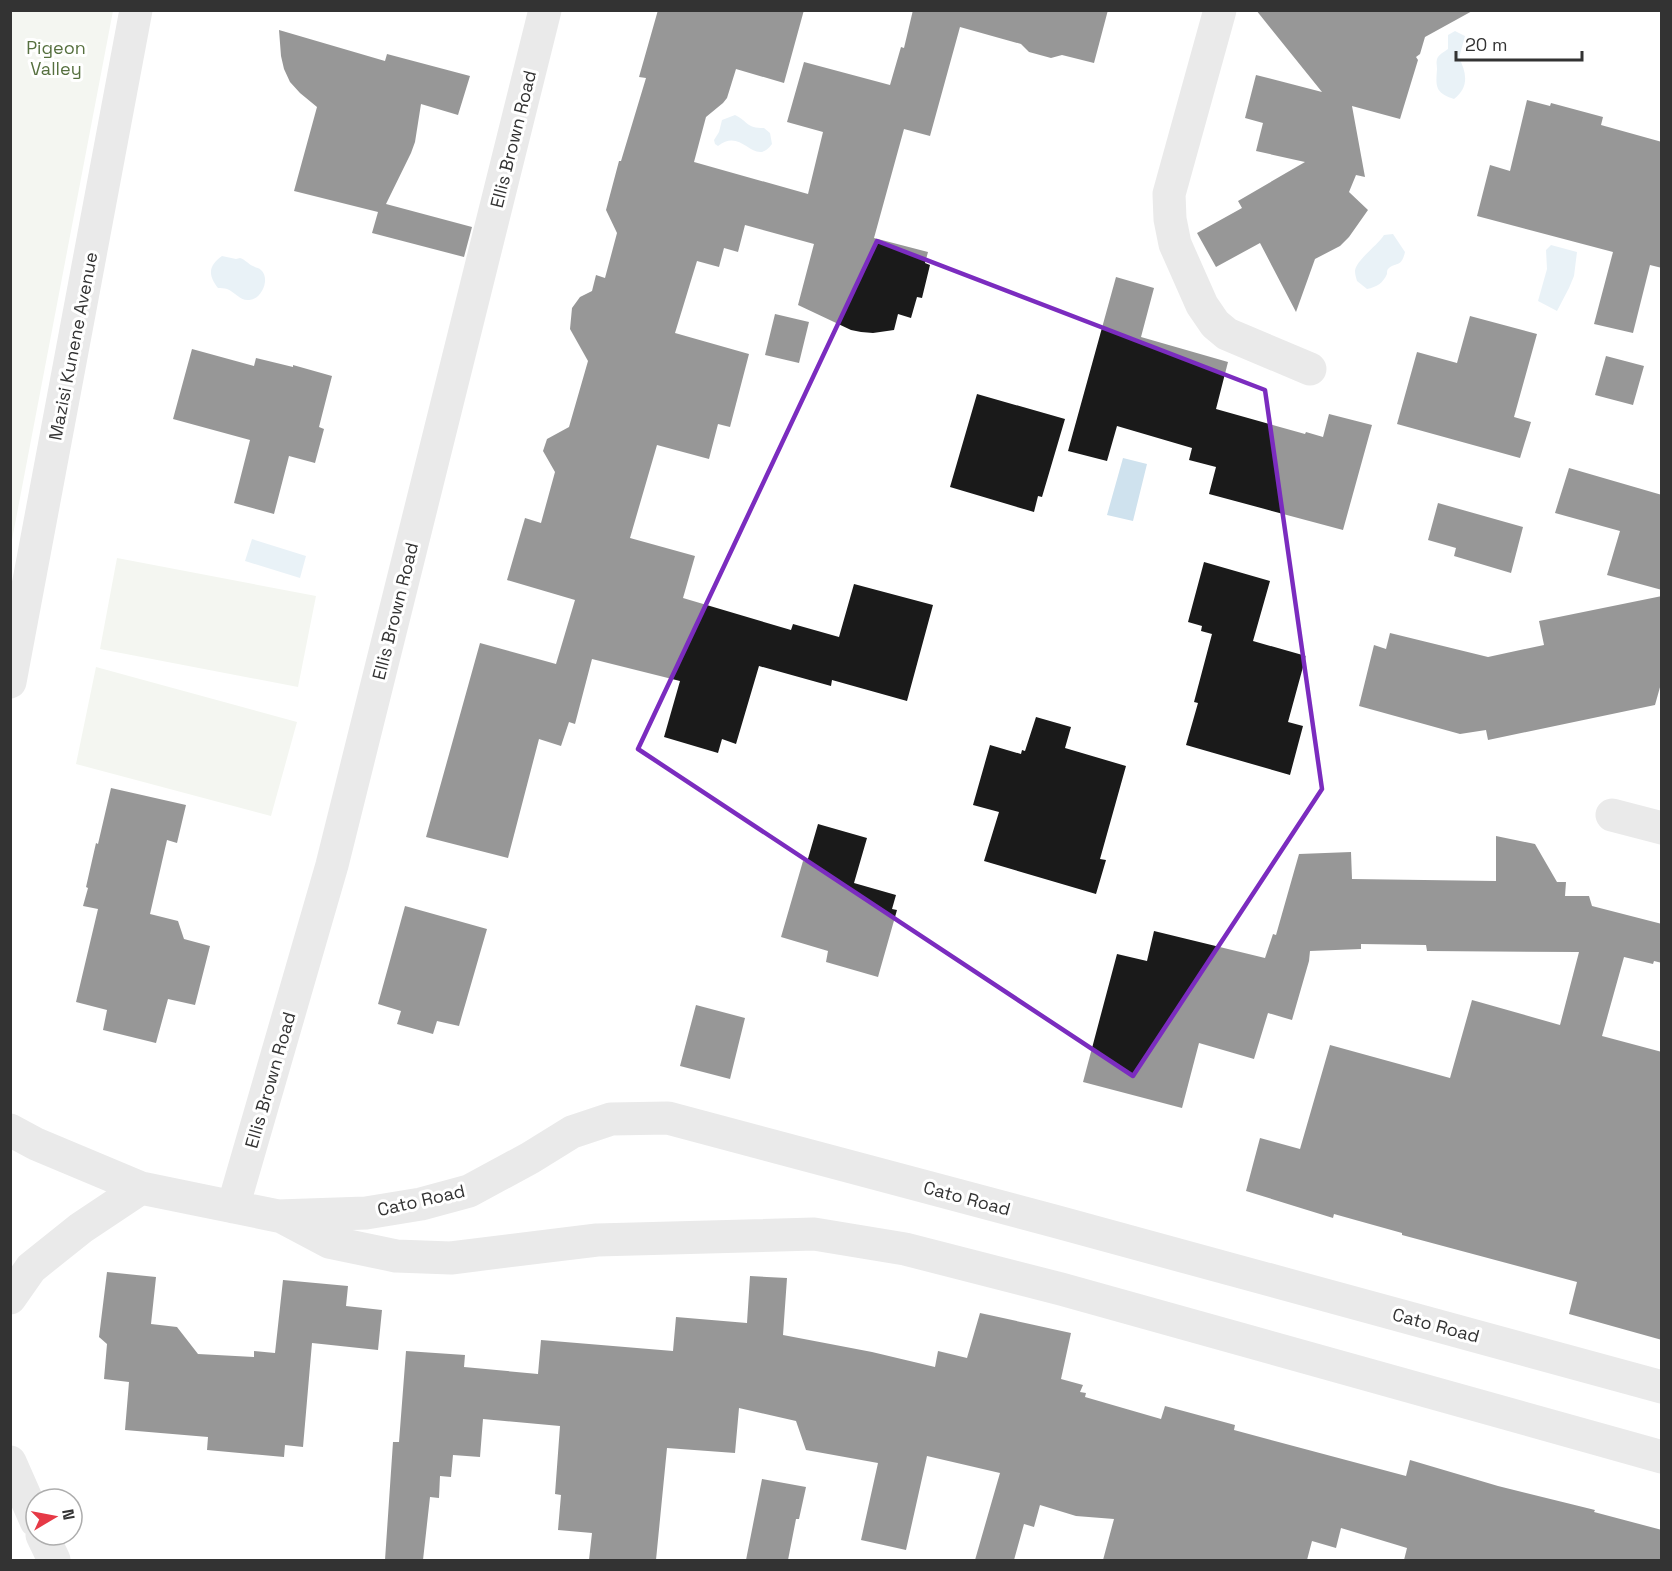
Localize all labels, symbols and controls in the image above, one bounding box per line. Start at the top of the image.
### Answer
scale bar [1456,24,1582,62]
text: 20 m [1465,33,1508,56]
park label: Pigeon Valley [26,36,86,80]
street label: Ellis Brown Road [485,68,541,210]
street label: Mazisi Kunene Avenue [43,250,103,442]
street label: Ellis Brown Road [367,540,423,682]
street label: Ellis Brown Road [240,1009,300,1151]
street label: Cato Road [921,1175,1013,1221]
street label: Cato Road [375,1179,467,1221]
street label: Cato Road [1390,1302,1482,1348]
north arrow [24,1487,84,1547]
text: N [57,1507,80,1522]

